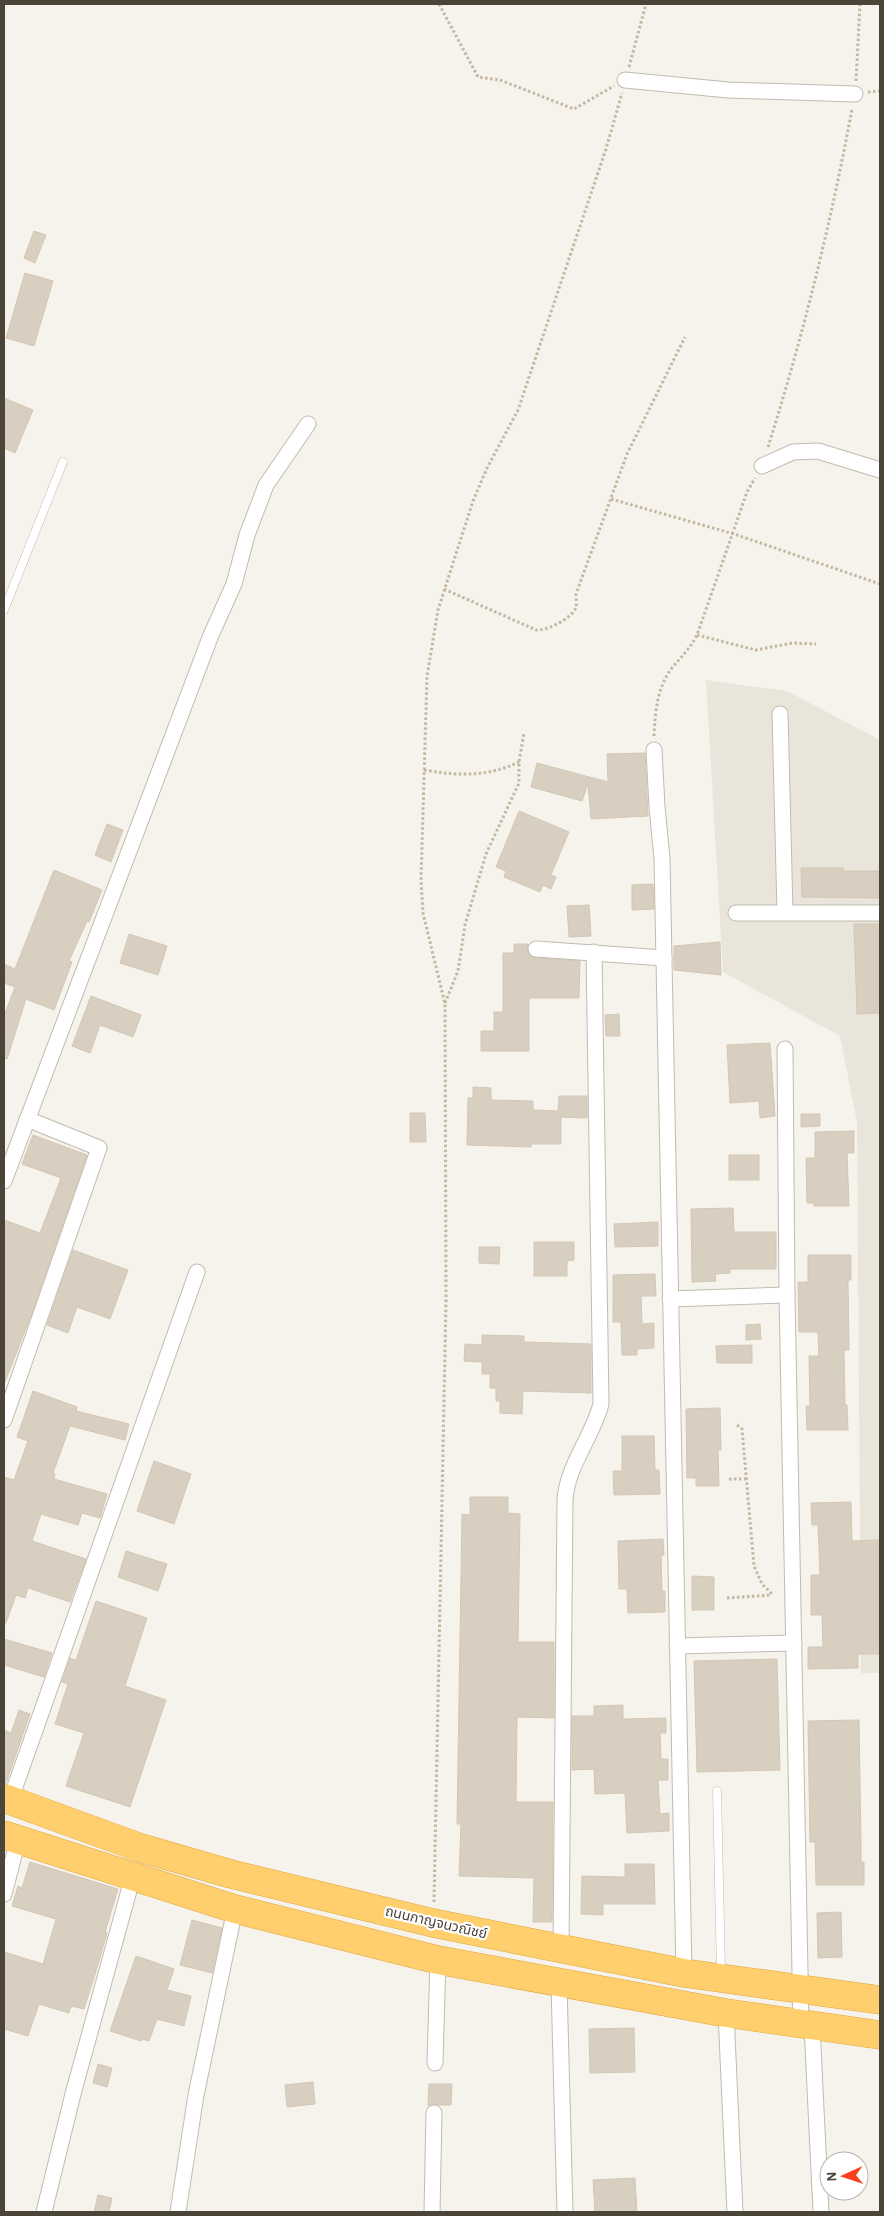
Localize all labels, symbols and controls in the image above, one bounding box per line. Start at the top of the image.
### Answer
street label: ถนนกาญจนวณิชย์ [384,1904,488,1942]
north arrow [819,2151,869,2201]
text: N [825,2171,839,2182]

